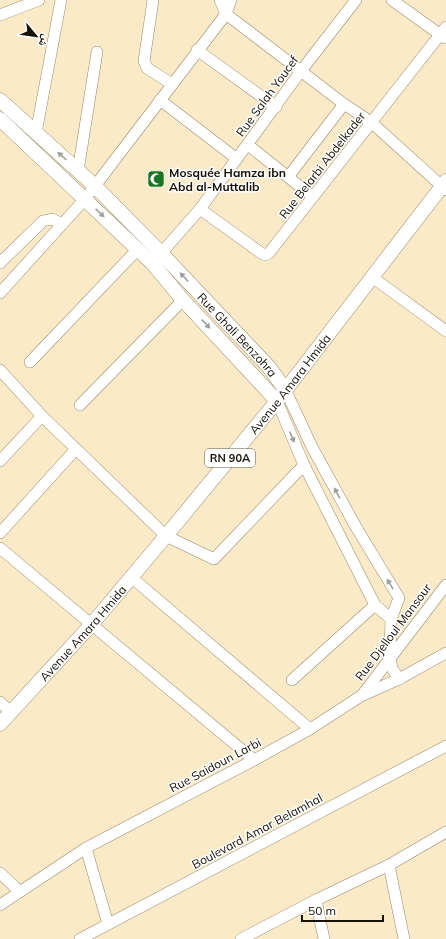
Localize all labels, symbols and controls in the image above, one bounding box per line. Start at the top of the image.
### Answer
north arrow [16,16,56,56]
text: ش [35,32,54,50]
street label: Rue Salah Youcef [233,52,302,139]
street label: Rue Belarbi Abdelkader [276,108,369,221]
one-way arrow [56,152,67,161]
place label: Mosquée Hamza ibn Abd al-Muttalib [169,165,286,194]
mosque icon: Mosquée Hamza ibn Abd al-Muttalib [146,169,166,189]
one-way arrow [95,208,104,217]
one-way arrow [179,272,189,282]
street label: Rue Ghali Benzohra [195,289,281,379]
one-way arrow [201,319,210,329]
street label: Avenue Amara Hmida [246,331,334,437]
one-way arrow [289,431,295,442]
road number: RN 90A [205,449,255,467]
one-way arrow [334,487,341,499]
one-way arrow [387,578,394,590]
street label: Rue Djelloul Mansour [352,580,435,683]
street label: Avenue Amara Hmida [36,582,129,684]
street label: Rue Saidoun Larbi [167,734,264,795]
street label: Boulevard Amar Belamhal [189,790,325,872]
scale bar [302,897,383,923]
text: 50 m [308,903,336,918]

